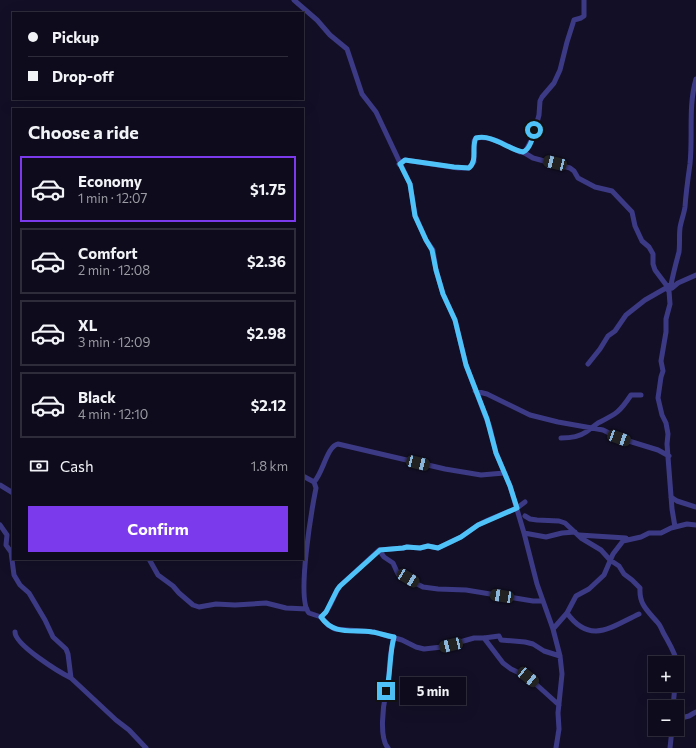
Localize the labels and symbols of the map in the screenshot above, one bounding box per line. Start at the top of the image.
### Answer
route start [525,121,543,139]
car [542,154,568,172]
car [606,428,632,448]
car [405,454,431,472]
car [395,567,421,589]
car [489,588,515,604]
car [438,636,464,654]
car [515,665,541,689]
callout: 5 min [400,677,466,705]
route end [377,682,395,700]

